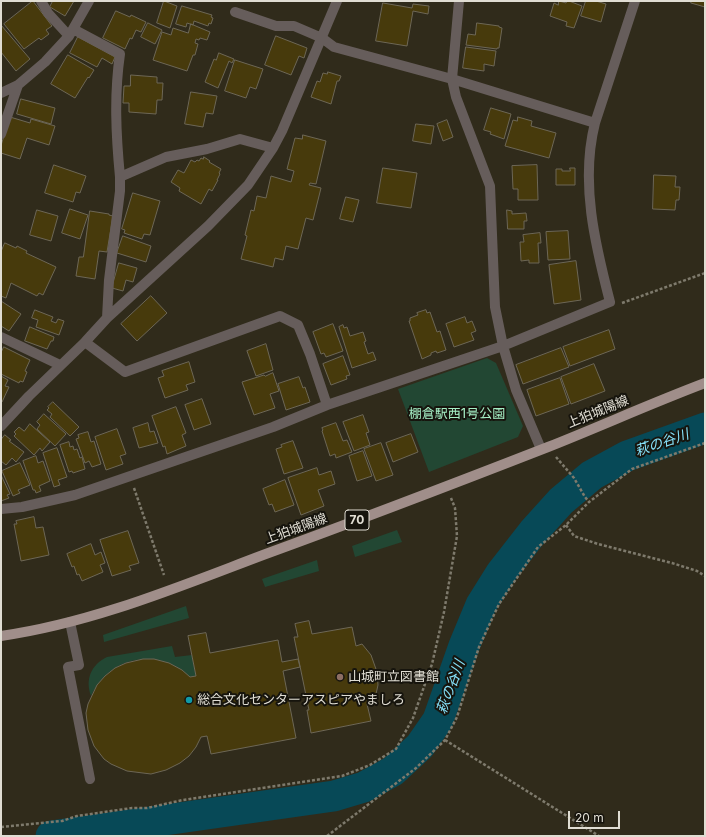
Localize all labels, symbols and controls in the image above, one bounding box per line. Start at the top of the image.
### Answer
street label: 上狛城陽線 [565,393,631,431]
park label: 棚倉駅西1号公園 [409,406,505,422]
water label: 萩の谷川 [633,426,691,460]
road number: 70 [345,510,369,530]
street label: 上狛城陽線 [263,511,329,547]
water label: 萩の谷川 [434,658,468,716]
place label: 山城町立図書館 [348,669,439,685]
marker: 山城町立図書館 [335,672,345,682]
place label: 総合文化センターアスピアやましろ [197,692,405,708]
marker: 総合文化センターアスピアやましろ [184,695,194,705]
scale bar [570,803,622,829]
text: 20 m [575,810,604,825]

